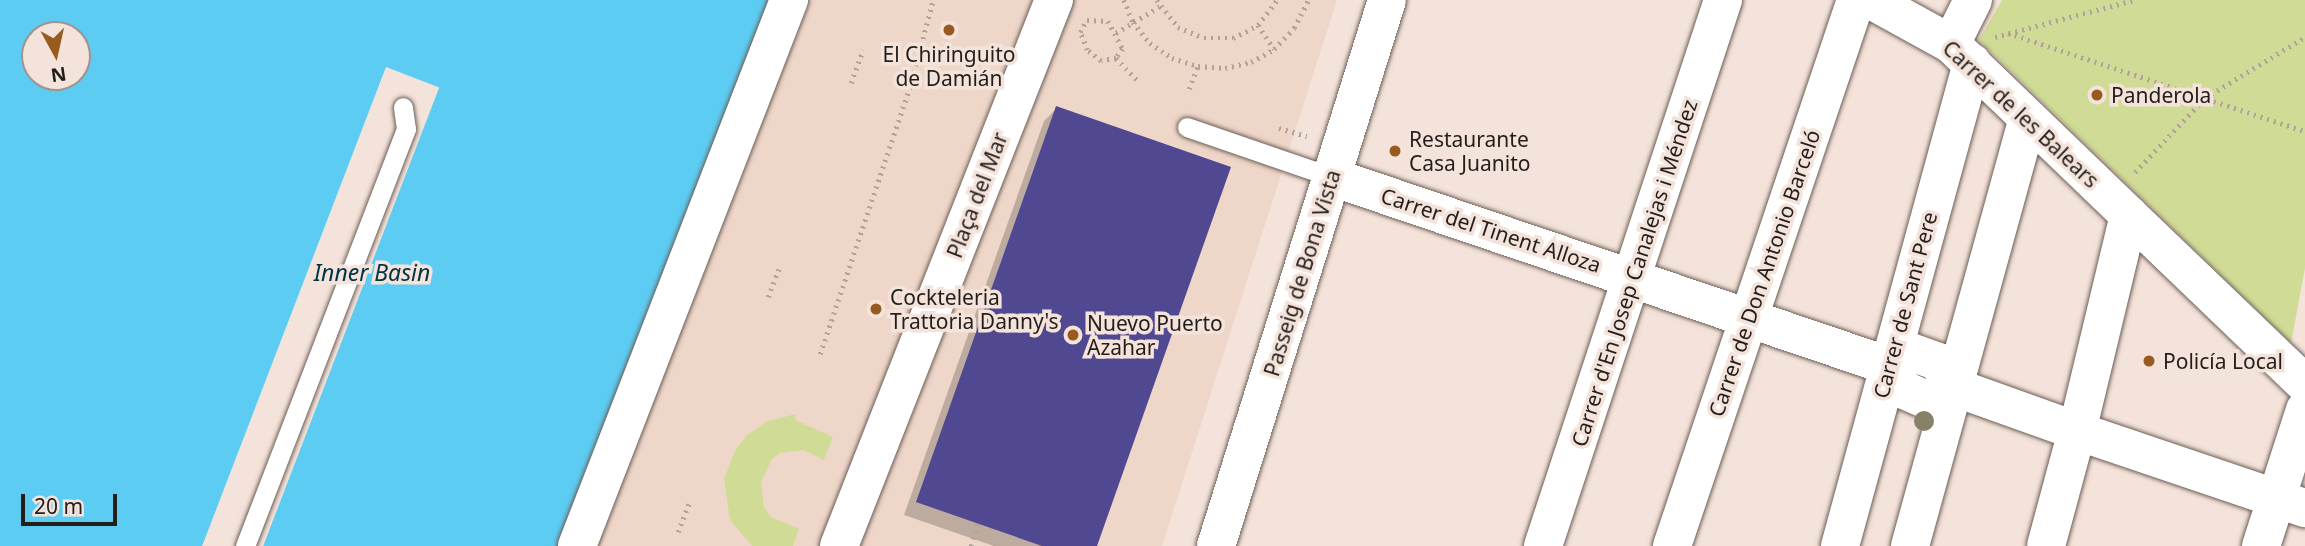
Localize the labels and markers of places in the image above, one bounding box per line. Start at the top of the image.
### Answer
marker: El Chiringuito de Damián [941,22,957,38]
place label: El Chiringuito de Damián [883,41,1015,91]
place label: Panderola [2111,82,2211,108]
marker: Panderola [2089,87,2105,103]
place label: Restaurante Casa Juanito [1409,126,1531,176]
marker: Restaurante Casa Juanito [1387,143,1403,159]
place label: Cockteleria Trattoria Danny's [890,284,1059,334]
marker: Cockteleria Trattoria Danny's [868,301,884,317]
place label: Nuevo Puerto Azahar [1087,310,1223,360]
marker: Nuevo Puerto Azahar [1065,327,1081,343]
place label: Policía Local [2163,348,2283,374]
marker: Policía Local [2141,353,2157,369]

